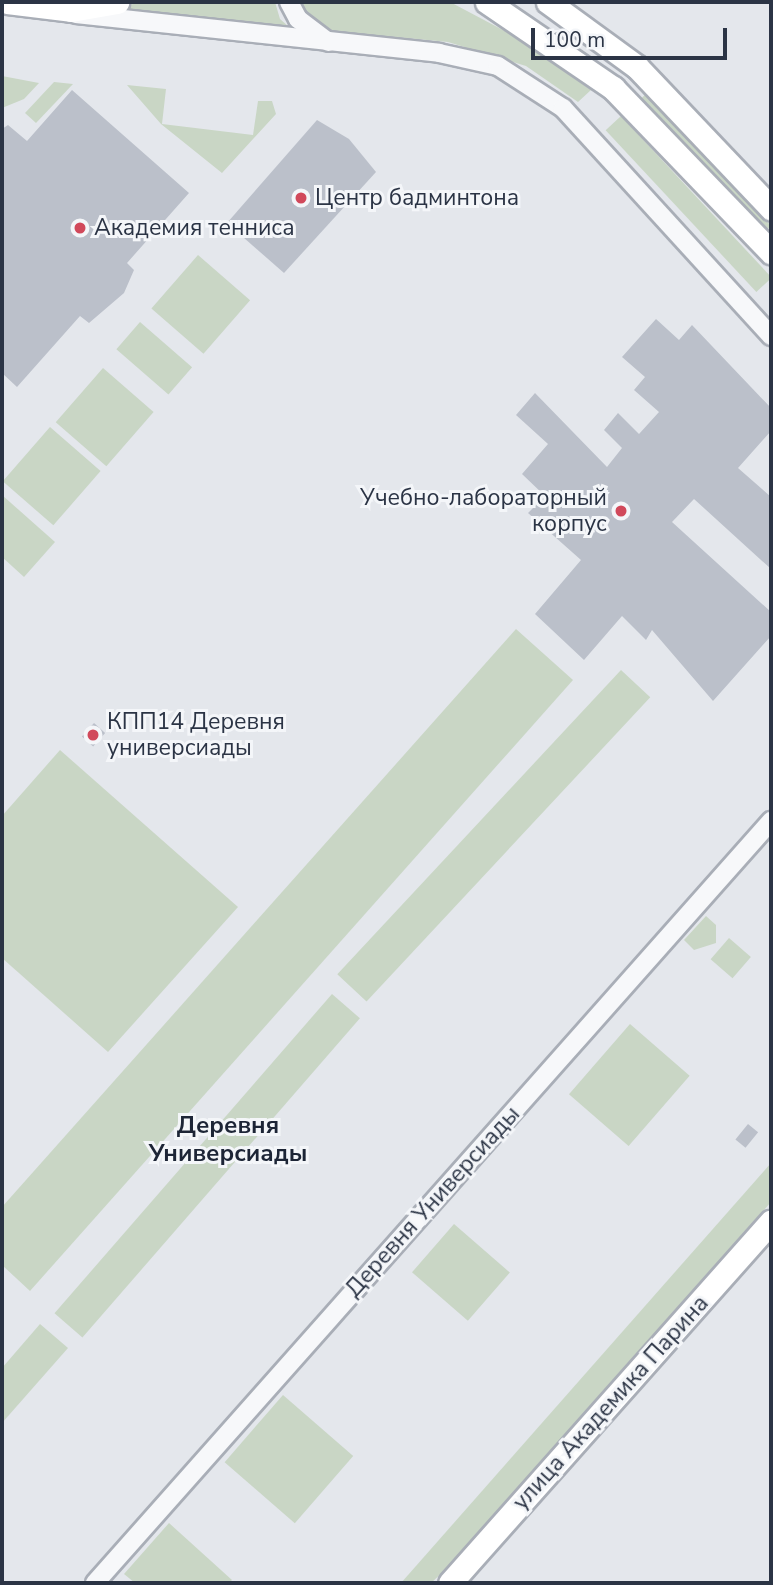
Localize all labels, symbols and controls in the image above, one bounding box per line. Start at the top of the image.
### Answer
scale bar [535,14,731,58]
text: 100 m [544,26,605,54]
place label: Центр бадминтона [315,184,519,212]
marker: Центр бадминтона [293,190,309,206]
place label: Академия тенниса [94,214,295,242]
marker: Академия тенниса [72,220,88,236]
place label: Учебно-лабораторный корпус [360,484,607,538]
marker: Учебно-лабораторный корпус [613,503,629,519]
place label: КПП14 Деревня универсиады [107,708,285,762]
marker: КПП14 Деревня универсиады [85,727,101,743]
street label: Деревня Универсиады [340,1101,526,1303]
district label: Деревня Универсиады [149,1112,307,1168]
street label: улица Академика Парина [507,1290,715,1516]

